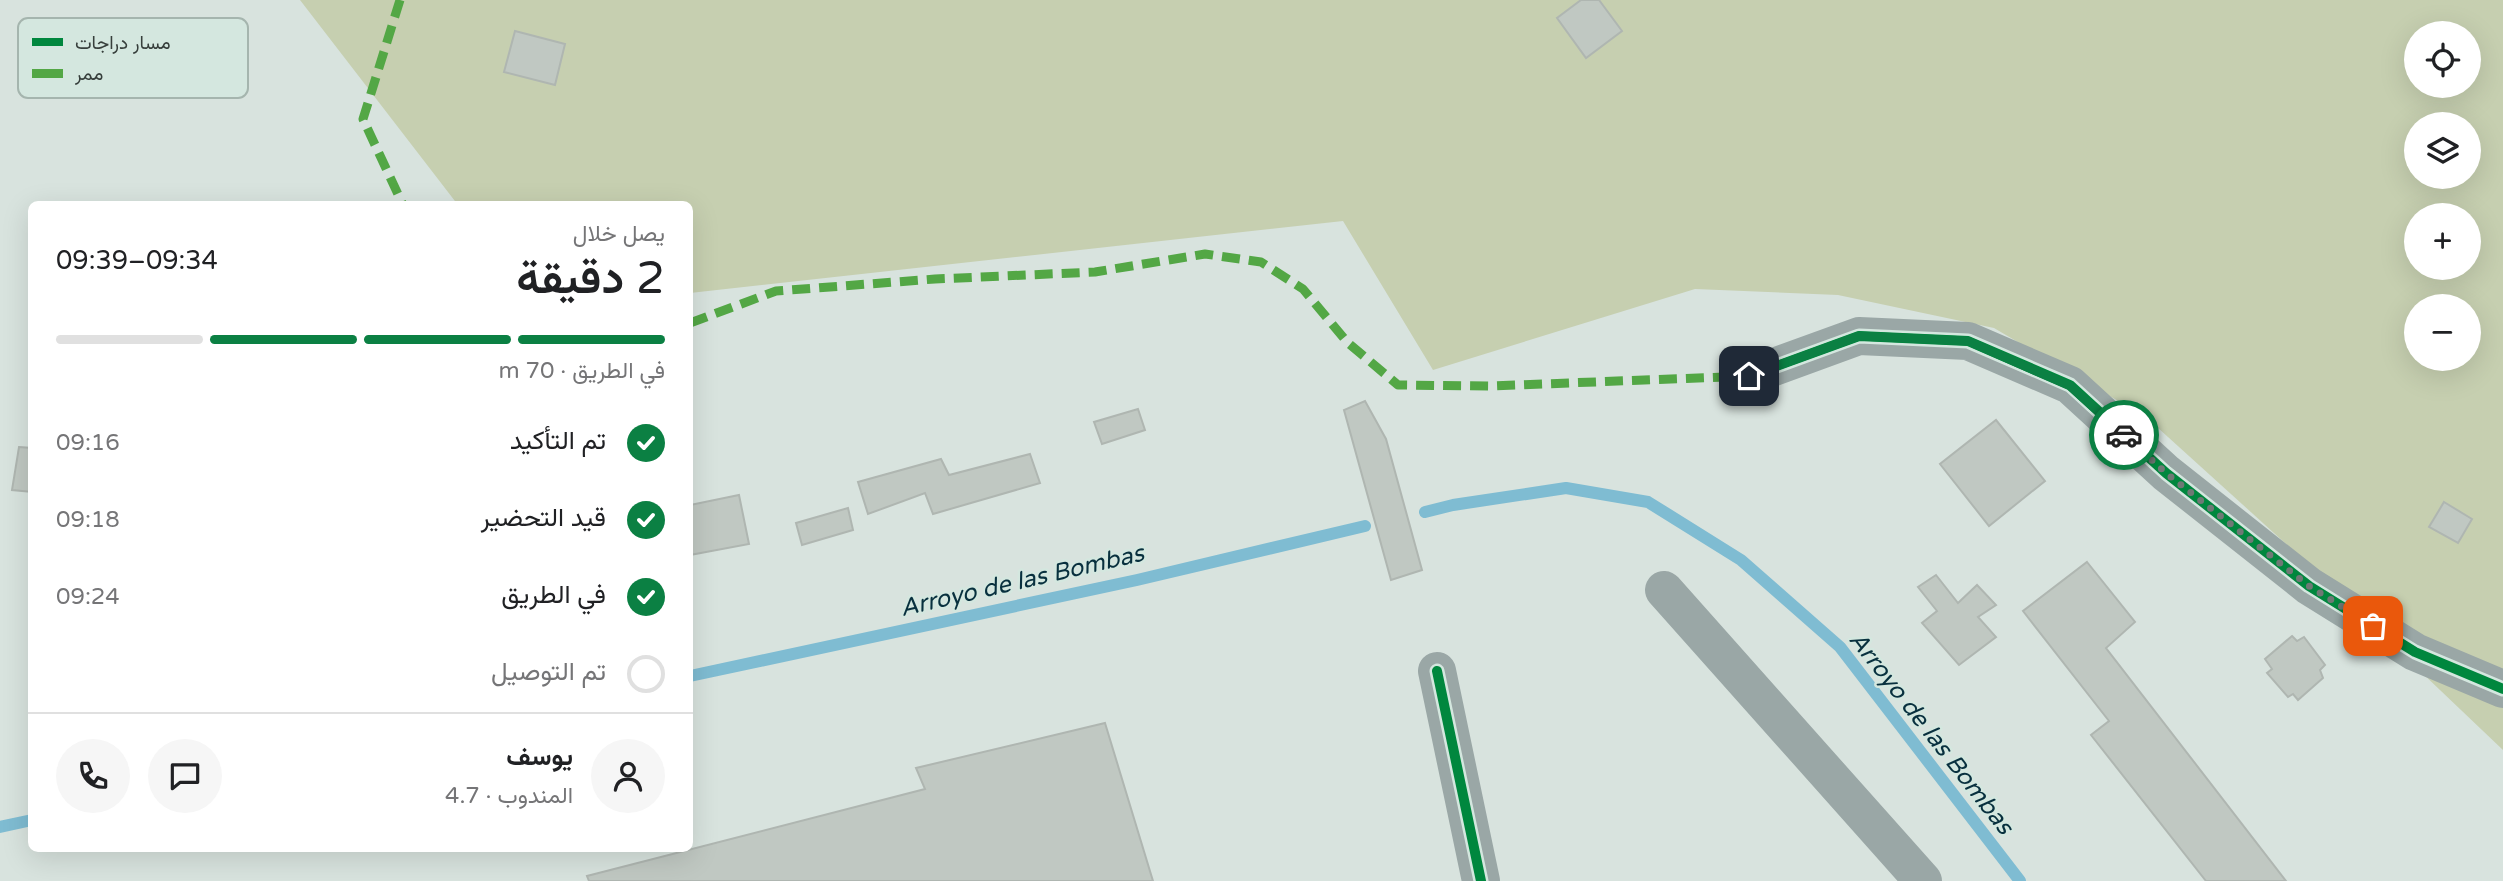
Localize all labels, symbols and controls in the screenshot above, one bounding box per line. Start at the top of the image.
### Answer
legend [18,18,248,98]
map controls [2404,21,2481,371]
button: locate [2404,21,2481,98]
text: مسار دراجات [75,32,171,54]
text: ممر [74,63,103,85]
button: layers [2404,112,2481,189]
button: + [2404,203,2481,280]
text: يصل خلال [573,220,665,248]
text: 09:34–09:39 [56,245,218,276]
text: 2 دقيقة [516,251,665,306]
button: − [2404,294,2481,371]
pin [1719,346,1779,406]
text: في الطريق · 70 m [498,357,665,385]
icon: home [1730,357,1768,395]
courier [2089,400,2159,470]
icon: car [2105,416,2143,454]
icon: check [627,424,665,462]
text: تم التأكيد [510,425,606,456]
text: 09:16 [56,429,120,457]
icon: check [627,501,665,539]
text: قيد التحضير [481,502,606,533]
text: 09:18 [56,506,120,534]
water label: Arroyo de las Bombas [897,539,1148,623]
icon: check [627,578,665,616]
text: في الطريق [501,579,606,610]
text: 09:24 [56,583,120,611]
pin [2343,596,2403,656]
icon: bag [2354,607,2392,645]
water label: Arroyo de las Bombas [1843,626,2020,841]
text: تم التوصيل [491,656,606,687]
button: phone [56,739,130,813]
button: chat [148,739,222,813]
button: person [591,739,665,813]
text: يوسف [506,741,573,772]
text: المندوب · 4.7 [445,782,573,810]

